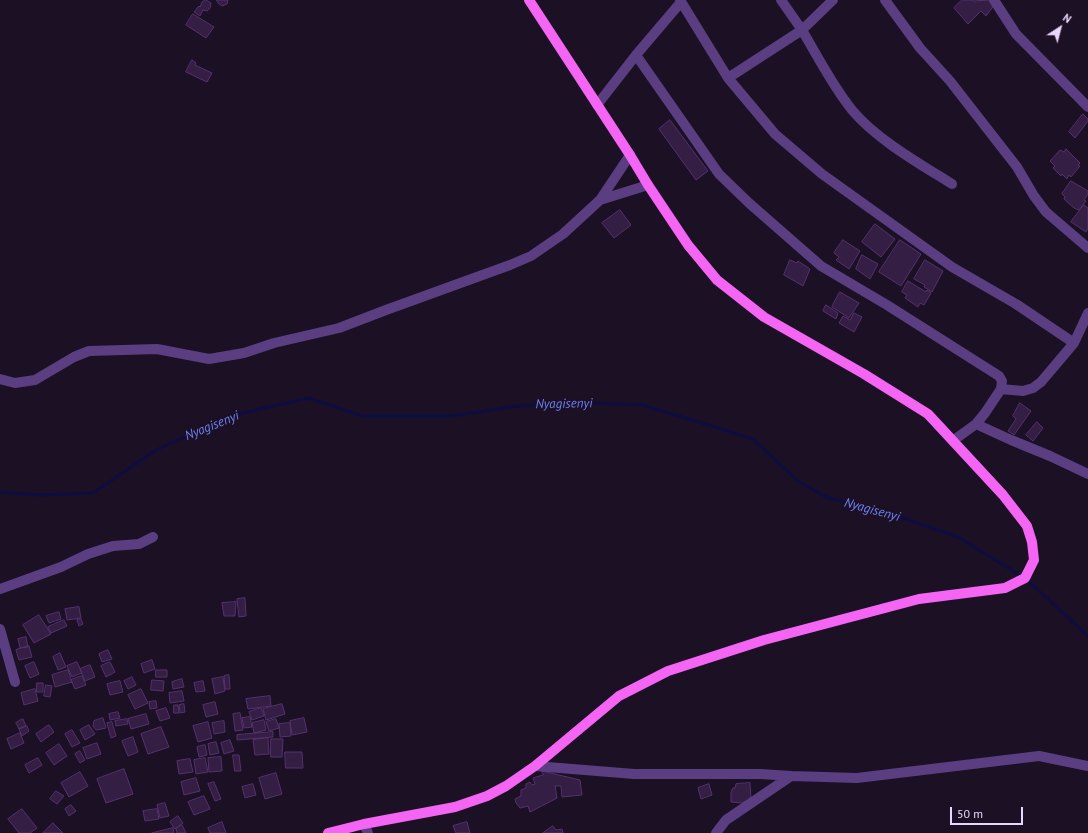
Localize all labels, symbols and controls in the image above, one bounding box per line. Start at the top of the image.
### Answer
north arrow [1040,8,1080,48]
text: N [1060,10,1074,26]
water label: Nyagisenyi [535,396,593,412]
water label: Nyagisenyi [183,408,241,444]
water label: Nyagisenyi [842,495,902,525]
scale bar [952,799,1025,825]
text: 50 m [957,806,983,821]

